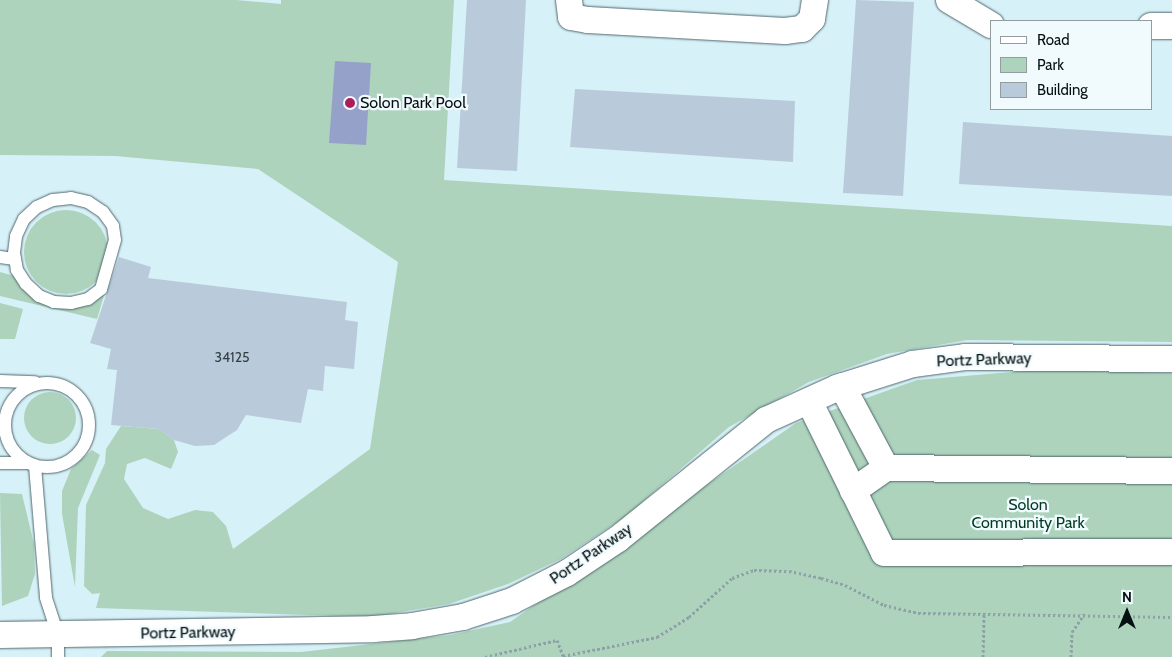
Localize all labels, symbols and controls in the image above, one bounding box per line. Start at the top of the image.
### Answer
legend [990,20,1152,110]
text: Road [1037,31,1070,49]
text: Park [1037,56,1064,74]
text: Building [1037,81,1088,99]
place label: Solon Park Pool [360,93,466,113]
marker: Solon Park Pool [344,97,356,109]
house number: 34125 [214,349,250,365]
street label: Portz Parkway [936,349,1032,371]
park label: Solon Community Park [971,495,1085,533]
street label: Portz Parkway [546,519,636,589]
north arrow [1102,587,1152,637]
text: N [1122,588,1132,606]
street label: Portz Parkway [140,623,236,643]

